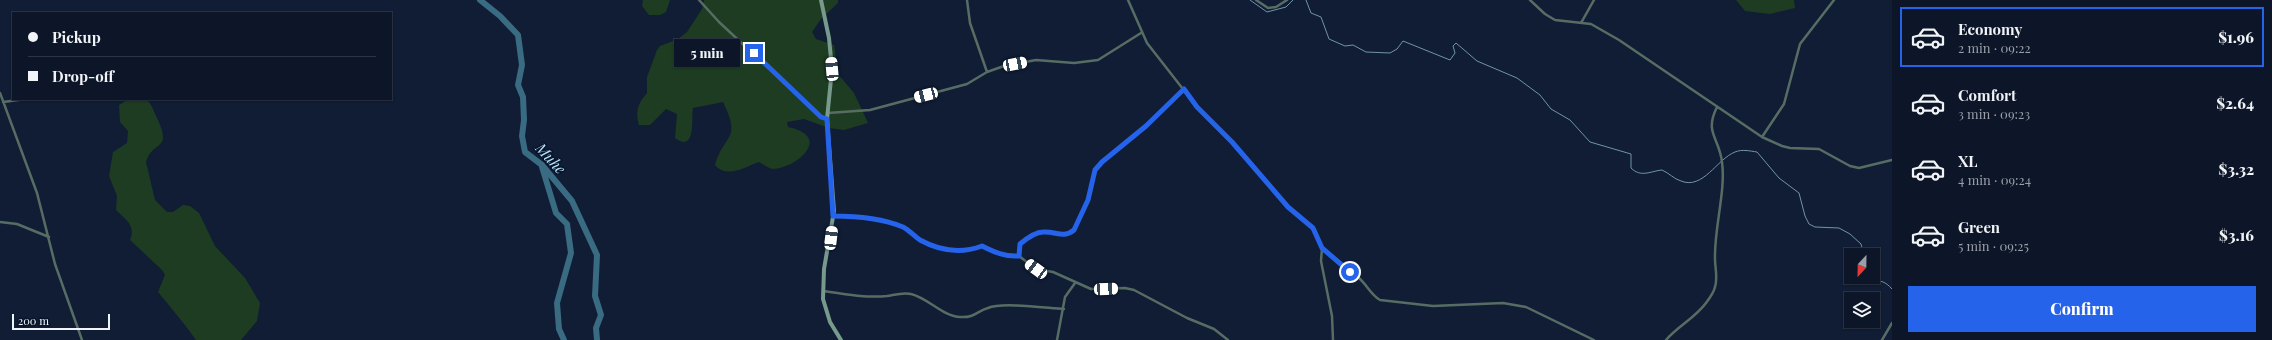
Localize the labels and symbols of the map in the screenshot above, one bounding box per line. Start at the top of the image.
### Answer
callout: 5 min [674,39,740,67]
route end [745,44,763,62]
car [1002,56,1028,72]
car [825,57,839,81]
car [913,86,939,104]
water label: Muhe [531,137,571,178]
car [824,225,838,251]
north arrow [1844,248,1880,284]
car [1023,257,1049,281]
route start [1341,263,1359,281]
car [1094,282,1118,296]
scale bar [12,312,110,331]

